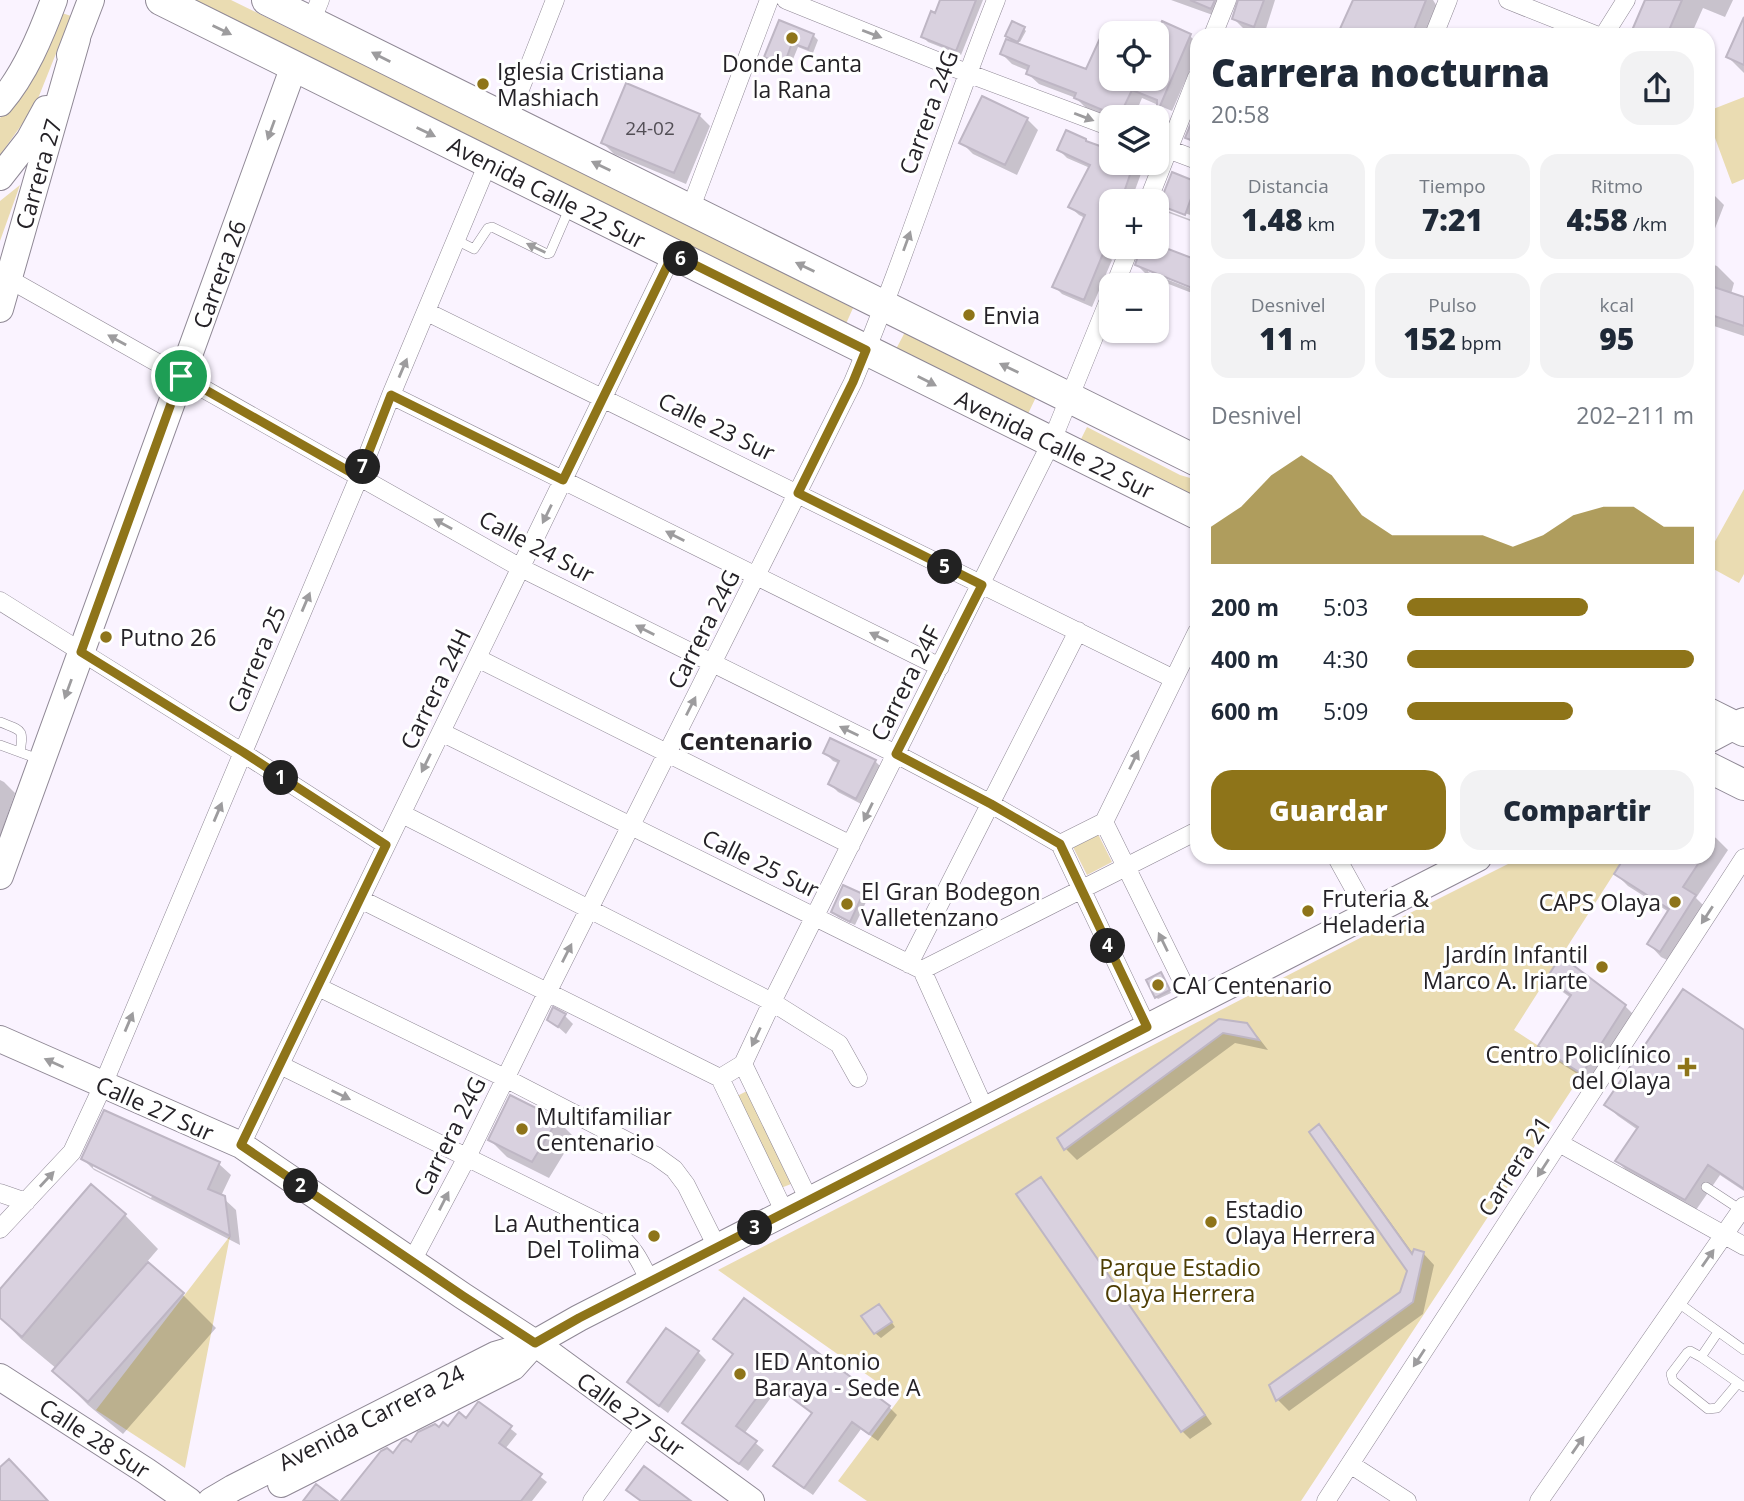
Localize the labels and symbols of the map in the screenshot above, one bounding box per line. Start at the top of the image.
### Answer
one-way arrow [212,25,232,36]
one-way arrow [862,28,883,39]
marker: Donde Canta la Rana [784,30,800,46]
street label: Carrera 24G [891,45,965,179]
place label: Donde Canta la Rana [722,47,862,105]
one-way arrow [371,51,391,62]
place label: Iglesia Cristiana Mashiach [497,55,664,113]
marker: Iglesia Cristiana Mashiach [475,76,491,92]
one-way arrow [1073,112,1094,123]
street label: Carrera 27 [7,115,69,233]
house number: 24-02 [625,115,675,141]
one-way arrow [265,120,276,141]
one-way arrow [416,126,436,137]
street label: Avenida Calle 22 Sur [443,128,652,256]
one-way arrow [591,161,611,172]
street label: Carrera 26 [185,215,253,333]
one-way arrow [902,231,913,252]
one-way arrow [526,242,546,254]
pin: 6 [664,242,698,276]
one-way arrow [795,261,815,272]
place label: Envia [983,299,1040,331]
marker: Envia [961,307,977,323]
one-way arrow [108,334,127,346]
pin [151,346,211,406]
one-way arrow [397,358,409,378]
one-way arrow [999,362,1019,373]
one-way arrow [917,376,937,387]
street label: Avenida Calle 22 Sur [950,382,1160,506]
street label: Calle 23 Sur [653,384,781,468]
pin: 7 [346,449,380,484]
street label: Calle 24 Sur [474,502,601,590]
one-way arrow [541,504,552,524]
one-way arrow [434,518,453,530]
one-way arrow [665,530,685,541]
pin: 5 [928,550,962,584]
street label: Carrera 24G [659,564,747,694]
one-way arrow [301,592,312,613]
street label: Carrera 25 [219,601,293,717]
street label: Carrera 24F [862,620,948,746]
place label: Putno 26 [120,621,216,653]
street label: Carrera 24H [392,623,478,755]
one-way arrow [635,625,655,636]
marker: Putno 26 [98,629,114,645]
one-way arrow [869,631,889,642]
one-way arrow [62,679,73,700]
one-way arrow [686,696,697,716]
district label: Centenario [679,724,813,757]
one-way arrow [839,725,859,736]
one-way arrow [1128,750,1139,770]
one-way arrow [420,753,432,773]
pin: 1 [264,760,298,796]
one-way arrow [212,801,223,822]
one-way arrow [862,802,873,822]
street label: Calle 25 Sur [697,821,825,905]
place label: El Gran Bodegon Valletenzano [861,875,1041,933]
place label: Fruteria & Heladeria [1322,882,1429,940]
place label: CAPS Olaya [1539,886,1661,918]
marker: CAPS Olaya [1667,894,1683,910]
marker: El Gran Bodegon Valletenzano [839,896,855,912]
marker: Fruteria & Heladeria [1300,903,1316,919]
one-way arrow [1700,906,1713,925]
pin: 4 [1090,928,1126,964]
one-way arrow [1158,932,1169,952]
place label: Jardín Infantil Marco A. Iriarte [1423,938,1588,996]
one-way arrow [562,943,573,963]
marker: Jardín Infantil Marco A. Iriarte [1594,959,1610,975]
place label: CAI Centenario [1172,969,1332,1001]
marker: CAI Centenario [1150,977,1166,993]
one-way arrow [124,1011,135,1032]
one-way arrow [750,1027,762,1047]
place label: Centro Policlínico del Olaya [1485,1038,1671,1096]
one-way arrow [44,1057,64,1069]
marker: Centro Policlínico del Olaya [1677,1057,1697,1077]
street label: Calle 27 Sur [91,1068,220,1149]
street label: Carrera 24G [405,1071,493,1201]
one-way arrow [331,1090,351,1101]
place label: Multifamiliar Centenario [536,1100,673,1158]
street label: Carrera 21 [1470,1110,1558,1222]
marker: Multifamiliar Centenario [514,1121,530,1137]
one-way arrow [1536,1158,1549,1177]
pin: 2 [284,1168,318,1204]
one-way arrow [39,1170,55,1188]
one-way arrow [439,1191,450,1211]
place label: Estadio Olaya Herrera [1225,1193,1376,1251]
place label: La Authentica Del Tolima [493,1207,640,1265]
pin: 3 [738,1210,772,1246]
marker: Estadio Olaya Herrera [1203,1214,1219,1230]
marker: La Authentica Del Tolima [646,1228,662,1244]
one-way arrow [1701,1249,1715,1267]
park label: Parque Estadio Olaya Herrera [1099,1251,1261,1309]
place label: IED Antonio Baraya - Sede A [754,1345,921,1403]
one-way arrow [1412,1349,1425,1368]
street label: Avenida Carrera 24 [272,1356,470,1478]
street label: Calle 27 Sur [571,1364,692,1464]
marker: IED Antonio Baraya - Sede A [732,1366,748,1382]
street label: Calle 28 Sur [33,1390,157,1486]
one-way arrow [1571,1436,1585,1454]

